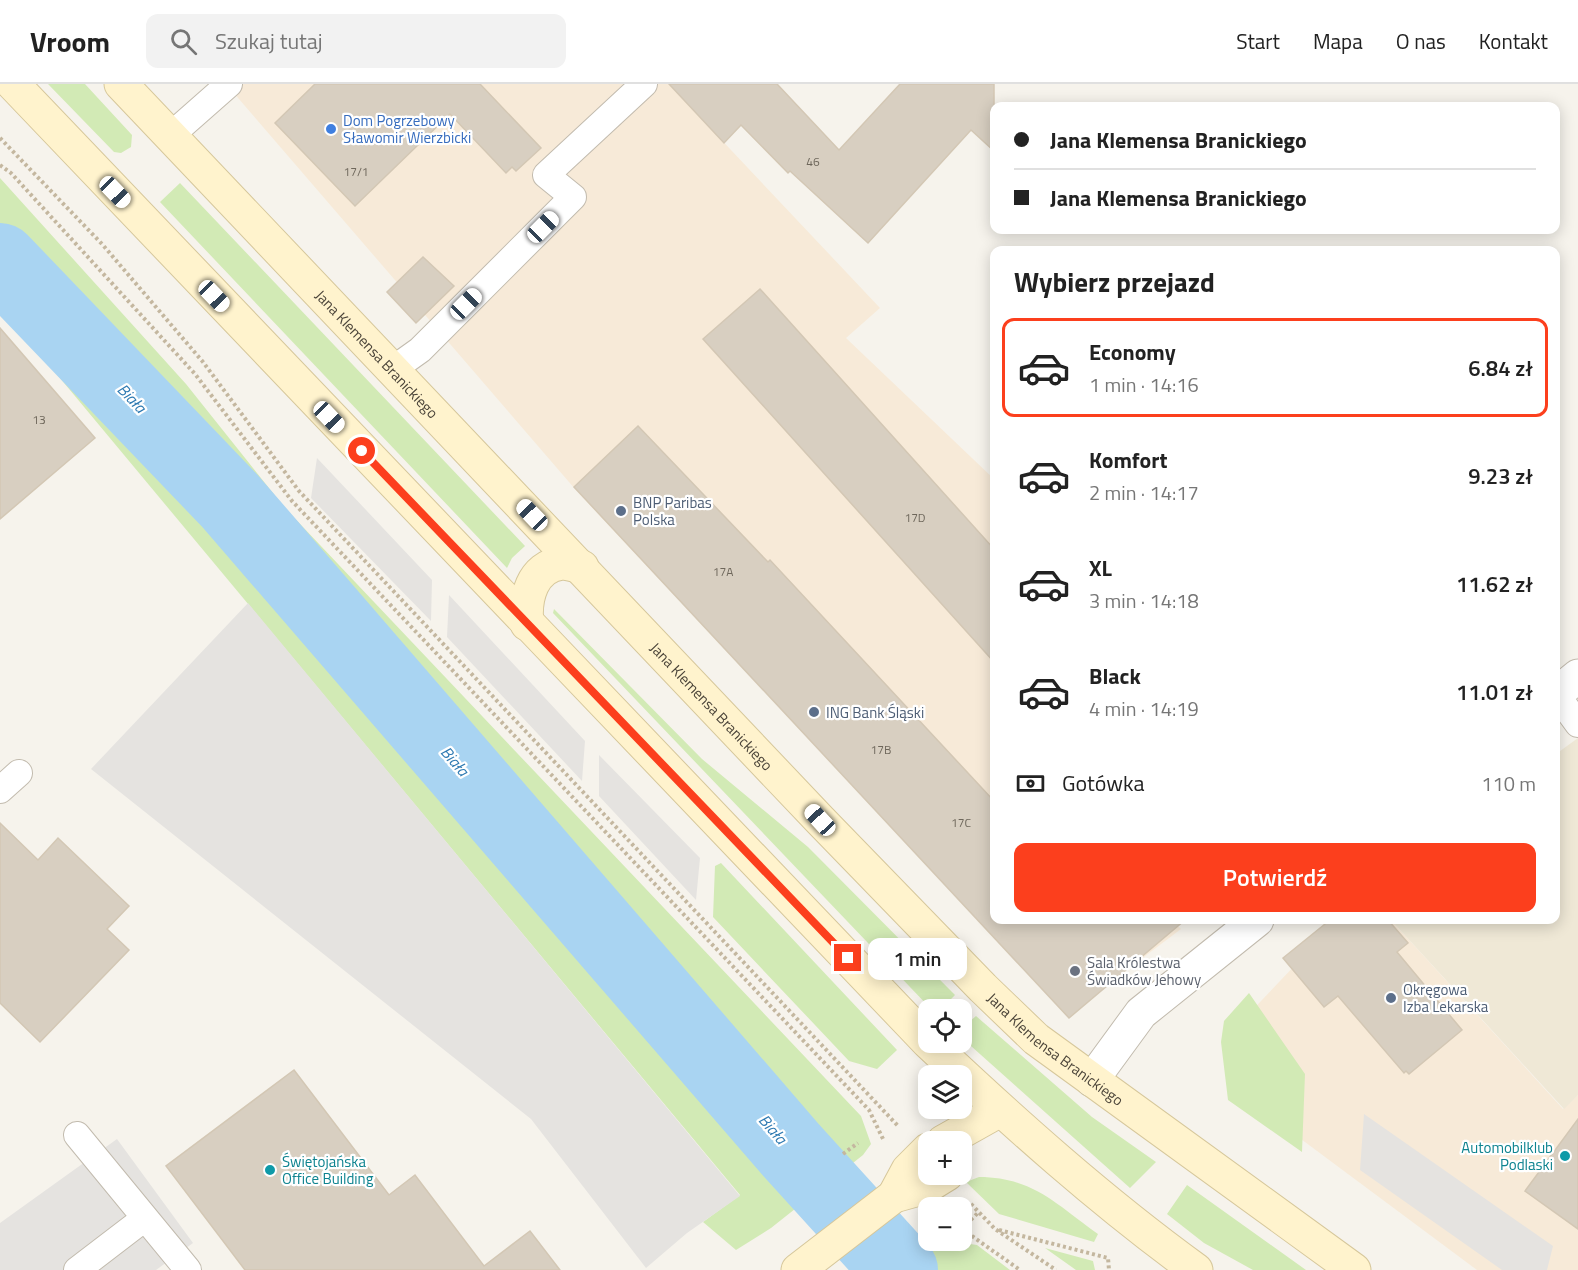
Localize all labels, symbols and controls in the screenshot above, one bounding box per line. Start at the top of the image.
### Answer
search box [146,14,566,68]
text: Vroom [30,20,110,63]
text: Szukaj tutaj [215,24,323,58]
icon: search [167,25,200,58]
text: Start [1236,25,1280,57]
text: Mapa [1313,25,1363,57]
text: O nas [1396,25,1446,57]
text: Kontakt [1479,25,1548,57]
place label: Dom Pogrzebowy Sławomir Wierzbicki [343,109,471,149]
marker: Dom Pogrzebowy Sławomir Wierzbicki [324,122,338,136]
text: Jana Klemensa Branickiego [1050,123,1307,157]
house number: 46 [806,152,820,171]
house number: 17/1 [343,162,369,181]
car [96,173,134,211]
text: Jana Klemensa Branickiego [1050,181,1307,215]
car [524,208,562,246]
text: Wybierz przejazd [1014,261,1215,302]
car [195,277,233,315]
street label: Jana Klemensa Branickiego [310,284,444,423]
car [447,285,485,323]
text: Economy [1089,335,1176,369]
icon: car [1017,341,1071,395]
text: 6.84 zł [1468,351,1533,385]
text: 1 min · 14:16 [1089,369,1199,400]
water label: Biała [112,378,153,419]
car [310,398,348,436]
house number: 13 [32,410,46,429]
route start [348,437,375,464]
text: Komfort [1089,443,1168,477]
icon: car [1017,449,1071,503]
text: 9.23 zł [1468,459,1533,493]
text: 2 min · 14:17 [1089,477,1199,508]
place label: BNP Paribas Polska [633,491,712,531]
car [513,496,551,534]
marker: BNP Paribas Polska [614,504,628,518]
house number: 17D [904,508,926,527]
text: XL [1089,551,1112,585]
icon: car [1017,557,1071,611]
house number: 17A [713,562,733,581]
text: 11.62 zł [1456,567,1533,601]
text: 3 min · 14:18 [1089,585,1199,616]
street label: Jana Klemensa Branickiego [645,637,779,776]
text: Black [1089,659,1141,693]
icon: car [1017,665,1071,719]
text: 11.01 zł [1456,675,1533,709]
text: 4 min · 14:19 [1089,693,1199,724]
place label: ING Bank Śląski [826,701,924,724]
marker: ING Bank Śląski [807,705,821,719]
house number: 17B [871,740,891,759]
water label: Biała [435,741,475,782]
text: Gotówka [1062,766,1145,800]
icon: cash [1014,767,1047,800]
text: 110 m [1481,768,1536,799]
car [801,801,839,839]
house number: 17C [951,813,971,832]
button: Potwierdź [1014,843,1536,912]
callout: 1 min [869,937,968,979]
text: 1 min [893,943,942,974]
route end [834,944,861,971]
place label: Sala Królestwa Świadków Jehowy [1087,951,1201,991]
marker: Sala Królestwa Świadków Jehowy [1068,964,1082,978]
place label: Okręgowa Izba Lekarska [1403,978,1489,1018]
street label: Jana Klemensa Branickiego [982,987,1129,1111]
marker: Okręgowa Izba Lekarska [1384,991,1398,1005]
map controls [918,999,972,1251]
button: locate [918,999,972,1053]
button: layers [918,1065,972,1119]
water label: Biała [753,1109,793,1150]
button: + [918,1131,972,1185]
place label: Automobilklub Podlaski [1461,1136,1553,1176]
marker: Automobilklub Podlaski [1558,1149,1572,1163]
place label: Świętojańska Office Building [282,1150,374,1190]
marker: Świętojańska Office Building [263,1163,277,1177]
button: − [918,1197,972,1251]

